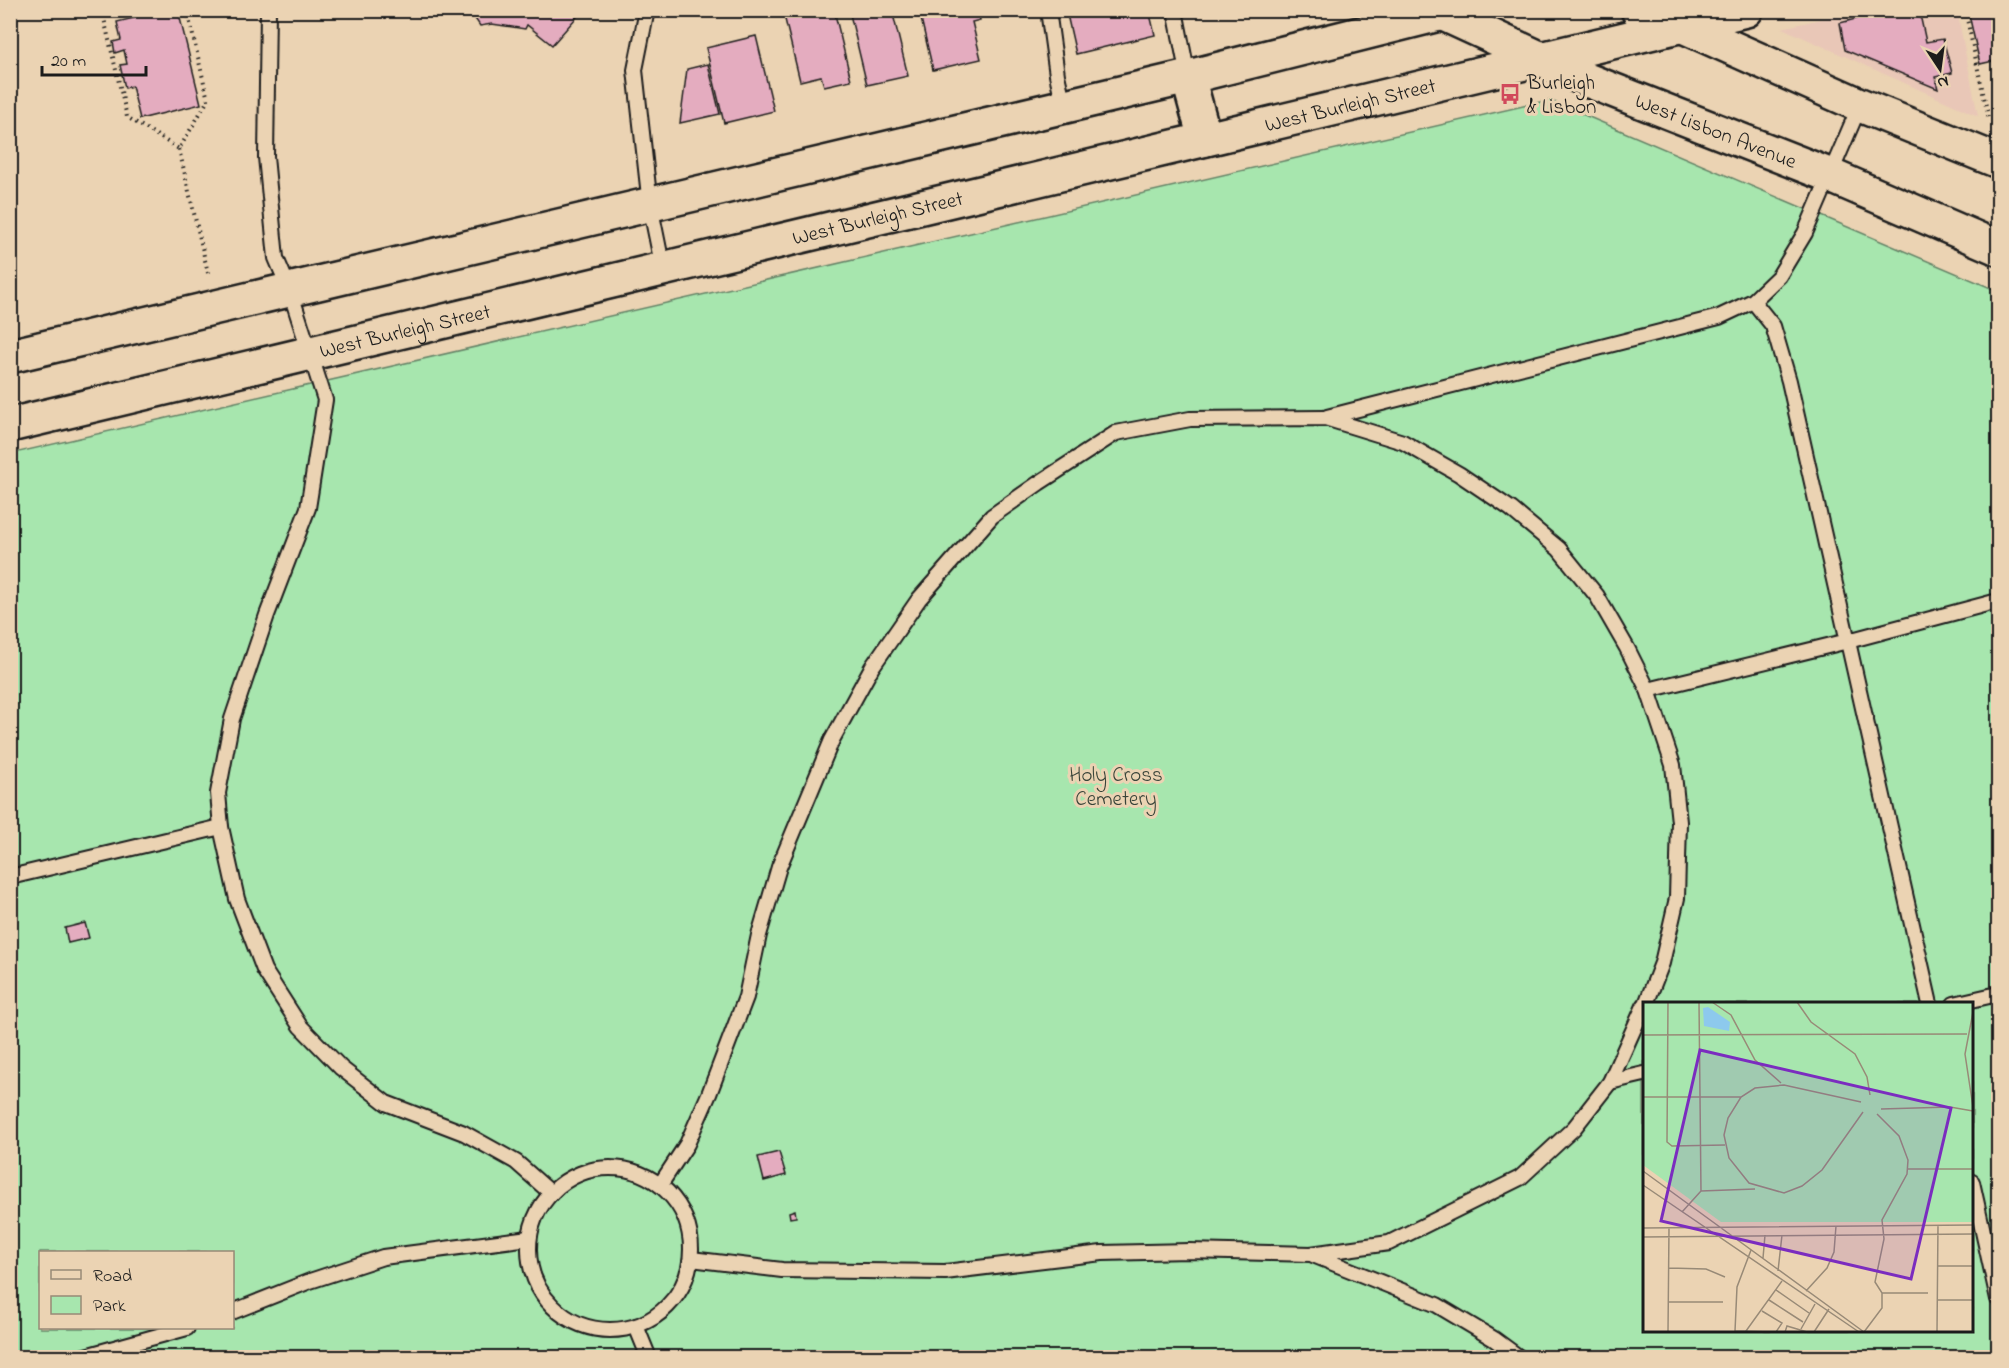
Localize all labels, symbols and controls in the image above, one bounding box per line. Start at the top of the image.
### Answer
scale bar [42,39,146,77]
north arrow [1910,39,1970,99]
text: 20 m [51,49,86,75]
place label: Burleigh & Lisbon [1526,69,1596,123]
text: N [1935,69,1951,95]
street label: West Burleigh Street [1262,72,1439,141]
bus stop icon: Burleigh & Lisbon [1498,82,1522,106]
street label: West Lisbon Avenue [1630,87,1801,178]
street label: West Burleigh Street [789,185,967,254]
street label: West Burleigh Street [317,298,494,367]
park label: Holy Cross Cemetery [1069,761,1163,817]
inset map [1643,1002,1973,1332]
legend [39,1251,234,1329]
text: Road [93,1264,132,1290]
text: Park [93,1294,126,1320]

